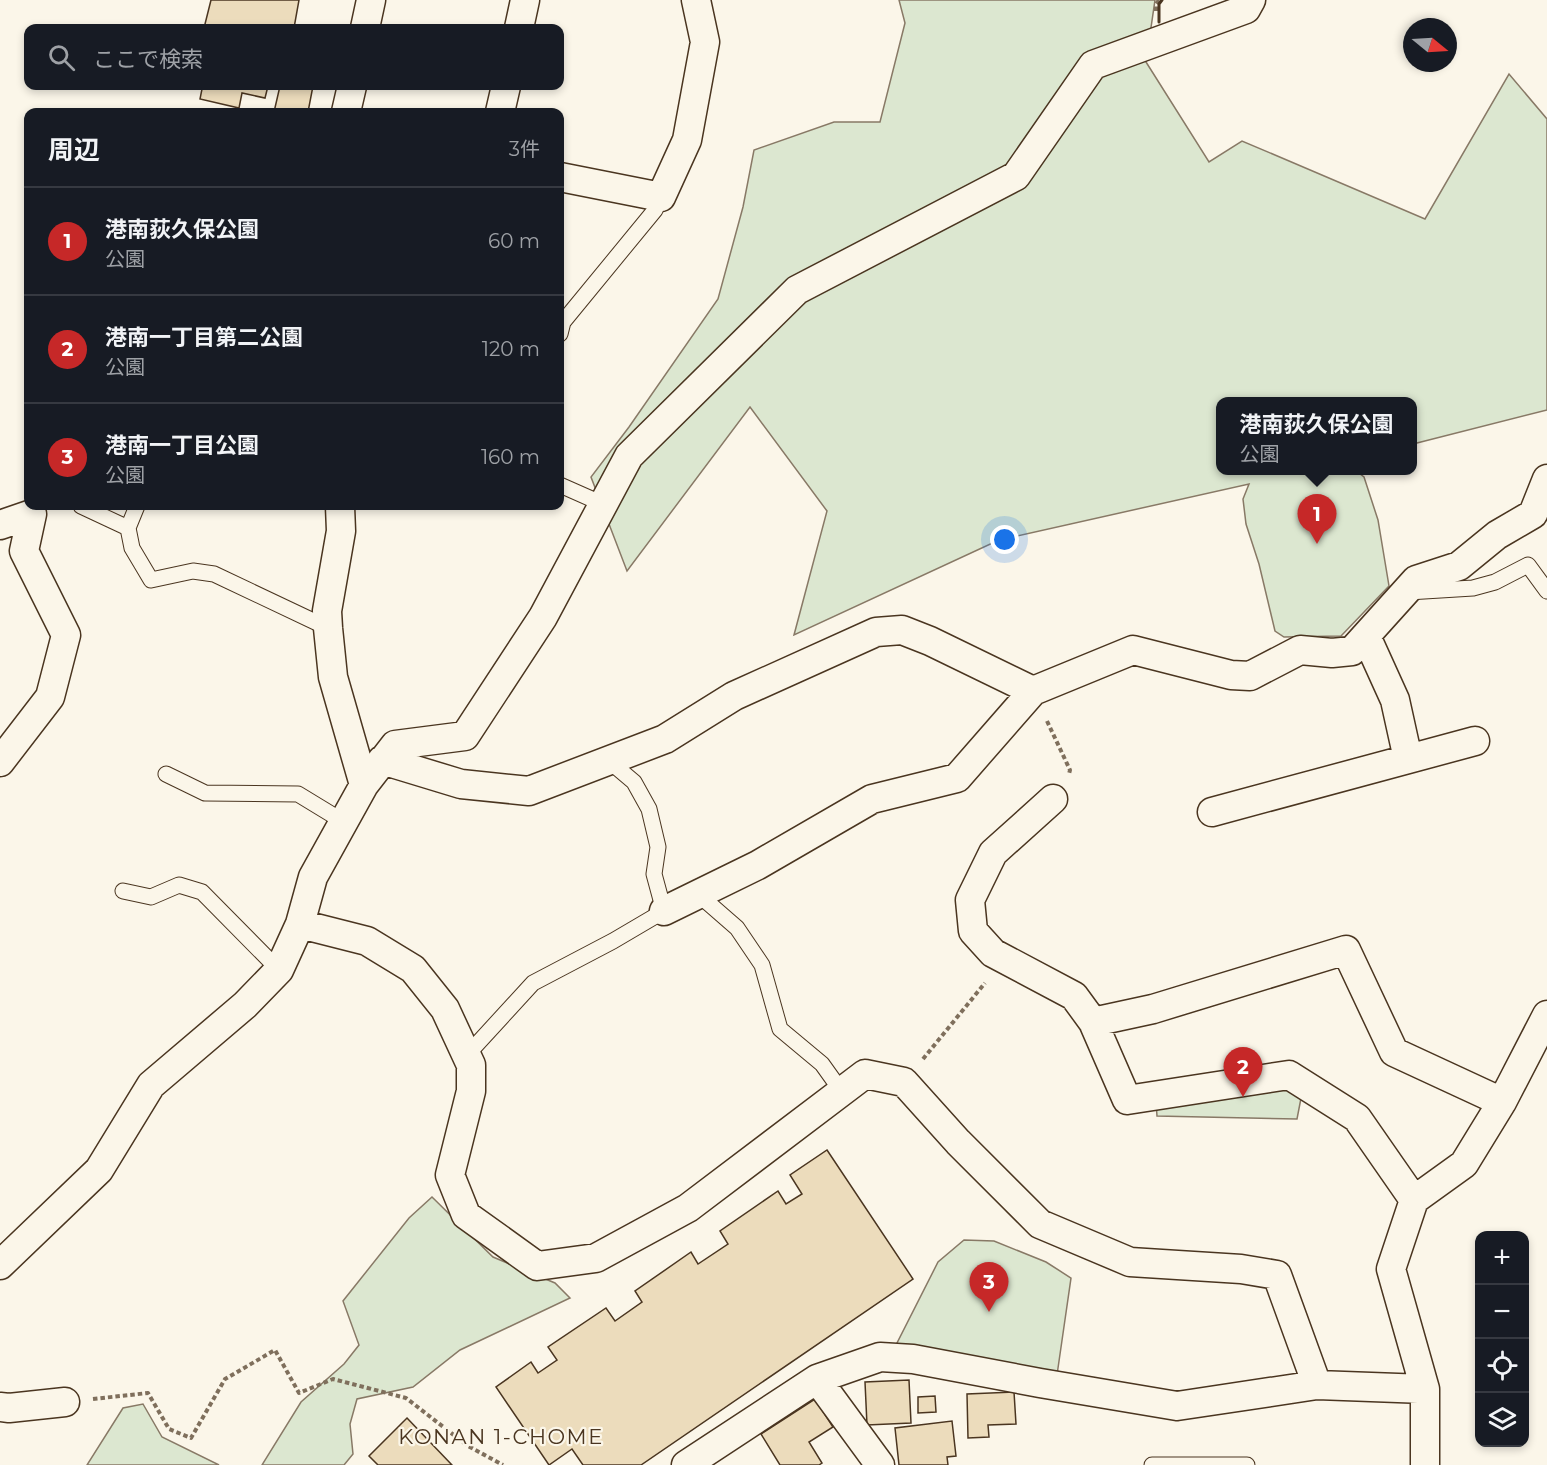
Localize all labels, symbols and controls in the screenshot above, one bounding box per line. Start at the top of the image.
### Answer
north arrow [1403,18,1457,72]
search box [24,24,564,90]
icon: search [45,41,78,74]
text: ここで検索 [93,46,203,73]
text: 周辺 [48,134,100,166]
text: 3件 [509,137,540,161]
text: 港南荻久保公園 [105,216,259,243]
text: 1 [64,229,71,253]
text: 60 m [488,229,540,253]
text: 公園 [105,247,145,271]
text: 港南一丁目第二公園 [105,324,303,351]
text: 2 [62,337,73,361]
text: 120 m [482,337,540,361]
text: 公園 [105,355,145,379]
popup [1216,397,1417,475]
text: 港南荻久保公園 [1239,411,1394,438]
text: 港南一丁目公園 [105,432,259,459]
text: 公園 [1239,442,1279,466]
text: 3 [62,445,73,469]
text: 160 m [481,445,540,469]
text: 公園 [105,463,145,487]
pin: 1 [1298,494,1336,544]
your location [990,525,1019,554]
pin: 2 [1224,1048,1262,1097]
map controls [1475,1231,1529,1447]
button: + [1475,1231,1529,1285]
pin: 3 [970,1262,1008,1312]
button: − [1475,1285,1529,1339]
button: locate [1475,1339,1529,1393]
button: layers [1475,1393,1529,1447]
district label: KONAN 1-CHOME [398,1424,604,1449]

